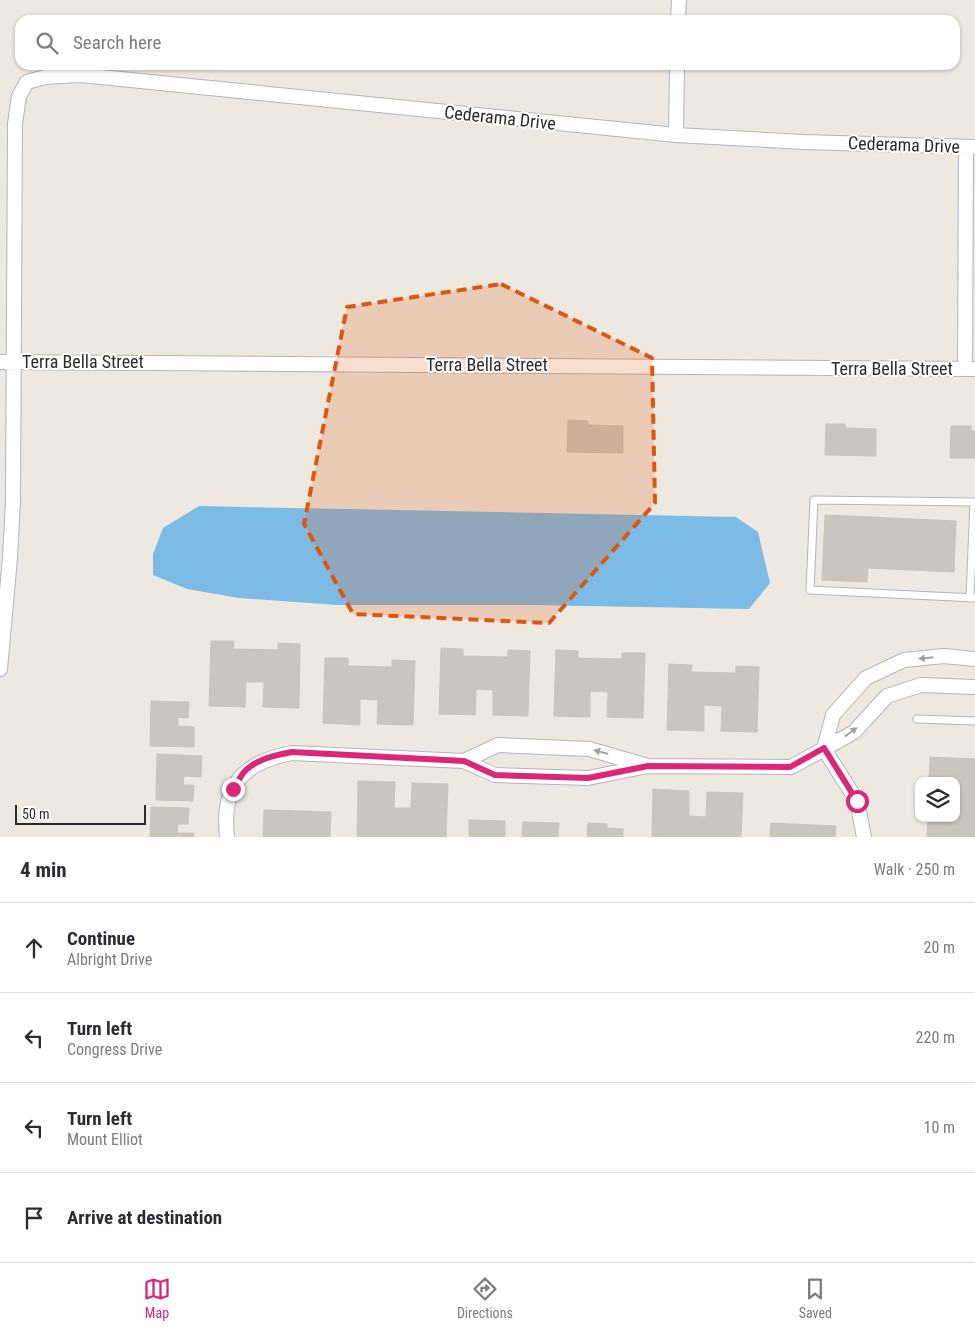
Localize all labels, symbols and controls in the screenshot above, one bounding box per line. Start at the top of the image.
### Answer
search box [15,15,960,70]
icon: search [33,29,61,57]
text: Search here [73,31,161,54]
street label: Cederama Drive [443,101,557,134]
street label: Cederama Drive [848,132,960,157]
street label: Terra Bella Street [22,351,144,372]
street label: Terra Bella Street [426,354,548,375]
street label: Terra Bella Street [831,358,953,379]
one-way arrow [918,654,934,662]
one-way arrow [844,727,858,737]
one-way arrow [593,748,608,756]
map controls [915,777,960,822]
button: layers [915,777,960,822]
route end [222,778,245,801]
route start [846,790,869,813]
scale bar [15,802,146,825]
text: 50 m [22,806,50,822]
text: 4 min [20,858,67,882]
text: Walk · 250 m [874,860,955,879]
text: Continue [67,927,135,950]
icon: ahead [20,934,48,962]
text: 20 m [923,938,955,957]
text: Albright Drive [67,950,152,969]
text: Turn left [67,1017,132,1040]
icon: left [20,1024,48,1052]
text: 220 m [916,1028,955,1047]
text: Congress Drive [67,1040,162,1059]
text: Turn left [67,1107,132,1130]
icon: left [20,1114,48,1142]
text: 10 m [923,1118,955,1137]
text: Mount Elliot [67,1130,143,1149]
icon: arrive [20,1204,48,1232]
text: Arrive at destination [67,1206,222,1229]
tab: Map [143,1275,171,1321]
tab: Directions [457,1275,513,1321]
tab: Saved [799,1275,832,1321]

